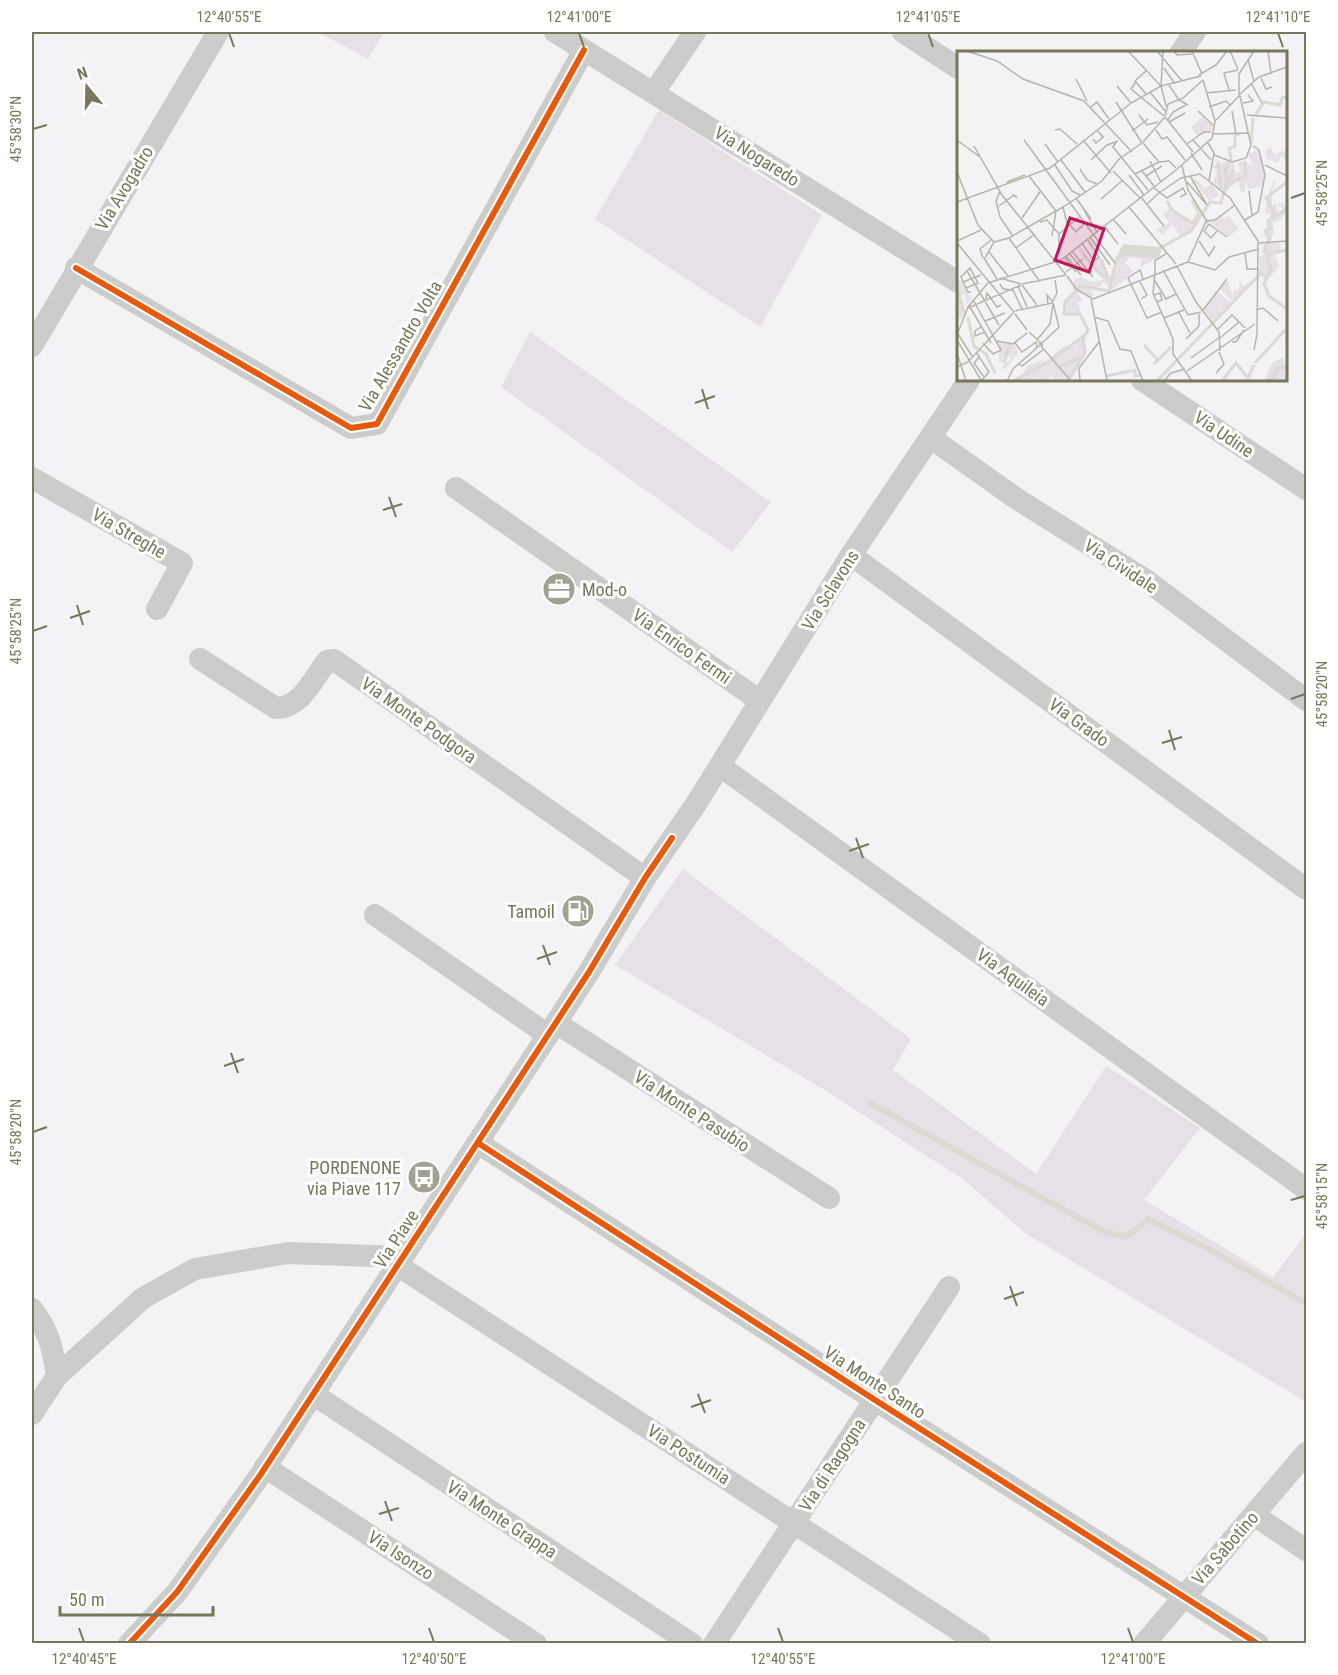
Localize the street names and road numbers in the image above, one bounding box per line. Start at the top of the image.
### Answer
street label: Via Nogaredo [711,122,803,190]
street label: Via Avogadro [91,142,157,234]
street label: Via Alessandro Volta [354,277,446,415]
street label: Via Udine [1190,406,1258,462]
street label: Via Streghe [89,504,169,562]
street label: Via Cividale [1080,535,1162,597]
street label: Via Sclavons [797,546,863,634]
street label: Via Enrico Fermi [629,604,735,688]
street label: Via Monte Podgora [357,672,481,768]
street label: Via Grado [1045,693,1113,751]
street label: Via Aquileia [973,944,1053,1010]
street label: Via Monte Pasubio [630,1066,754,1156]
street label: Via Piave [369,1206,423,1272]
street label: Via Monte Santo [820,1341,930,1423]
street label: Via di Ragogna [794,1415,870,1515]
street label: Via Postumia [644,1419,734,1489]
street label: Via Monte Grappa [443,1476,561,1562]
street label: Via Sabotino [1188,1507,1262,1589]
street label: Via Isonzo [364,1526,438,1584]

